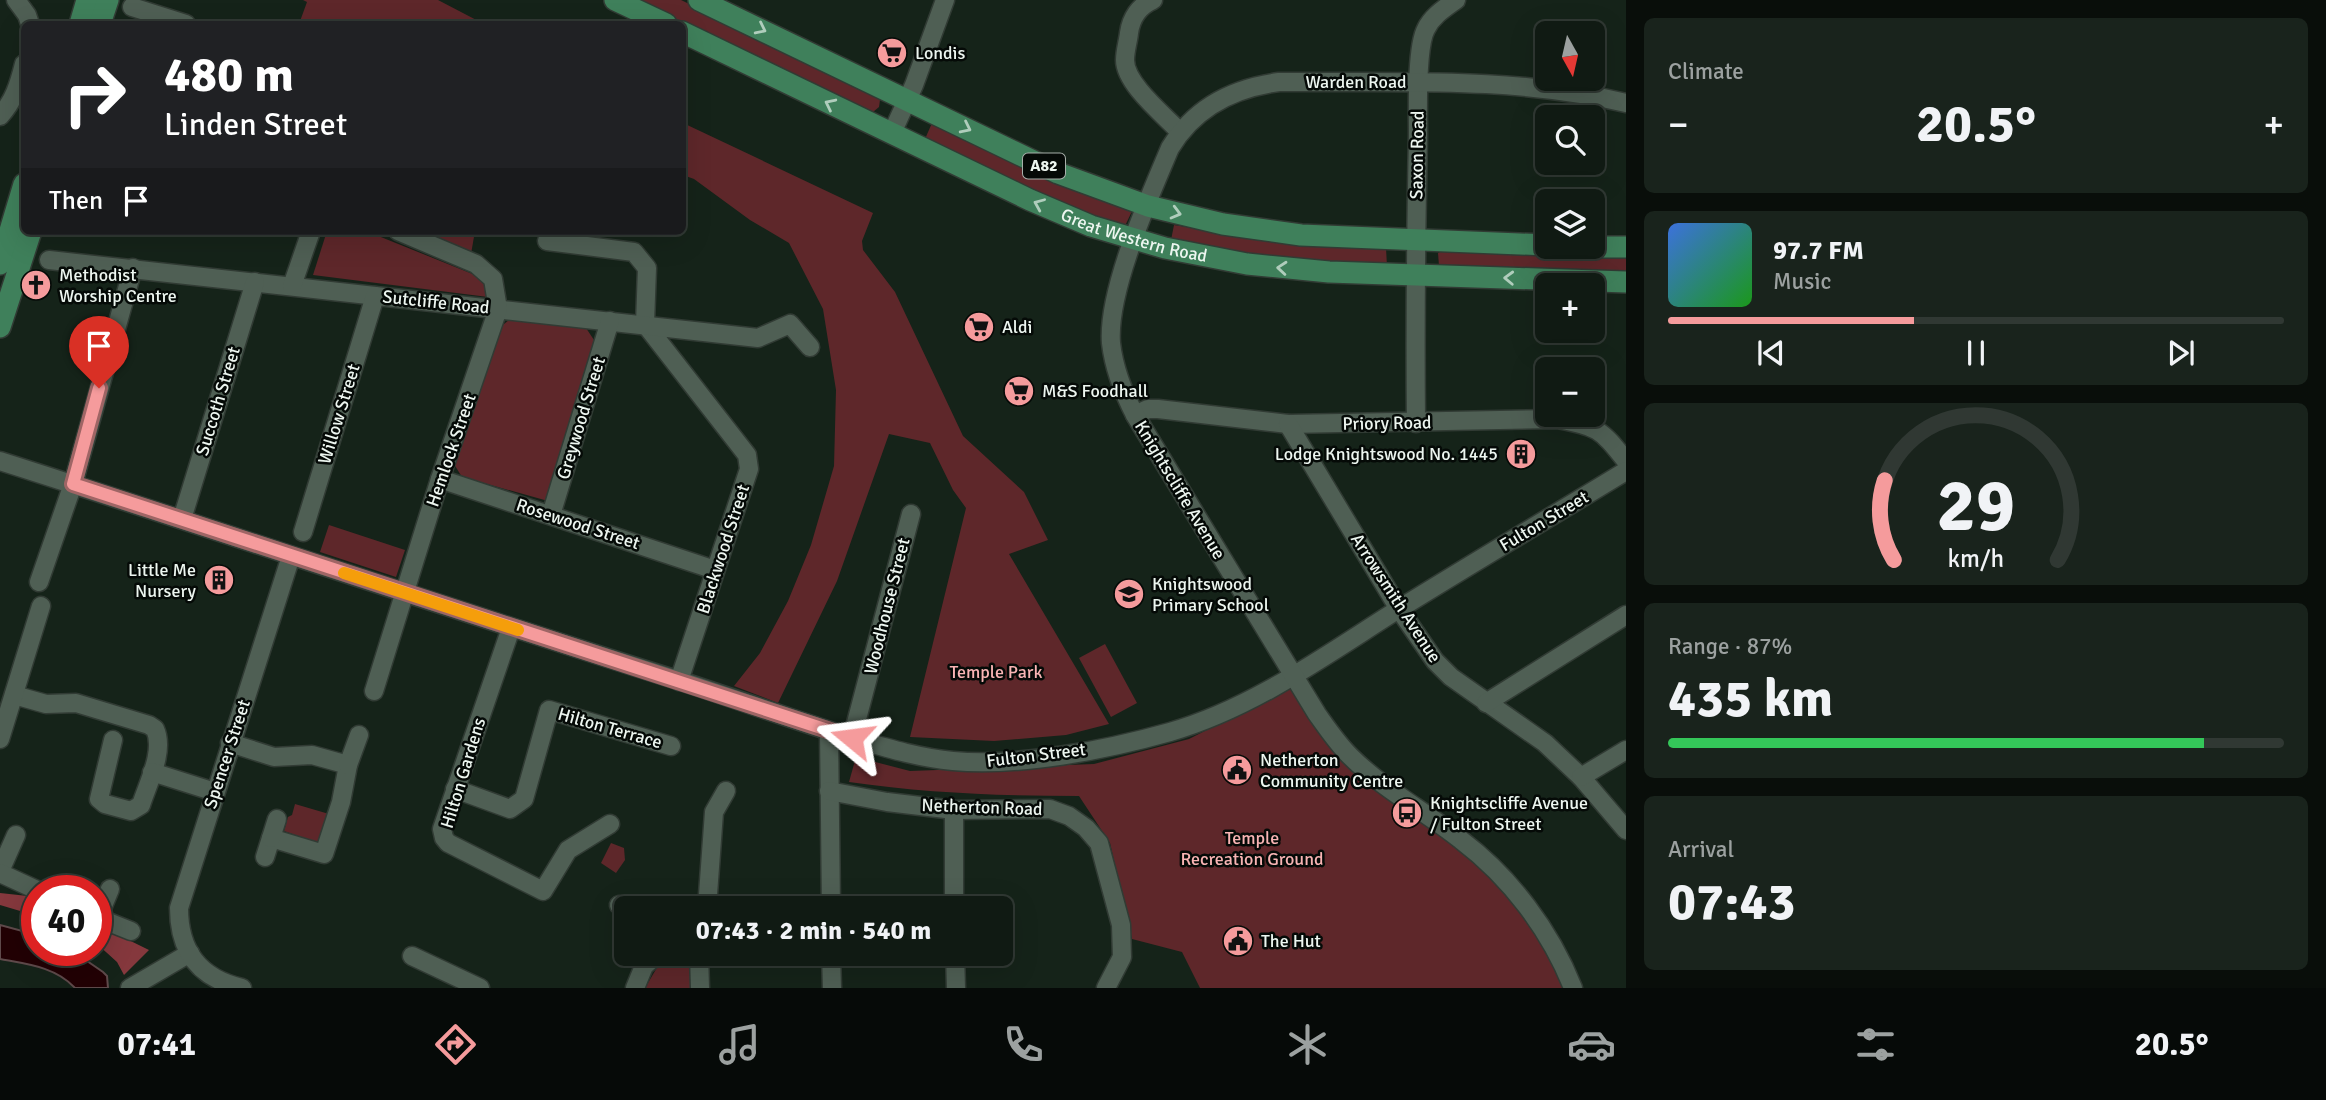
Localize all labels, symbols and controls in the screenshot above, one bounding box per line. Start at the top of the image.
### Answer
one-way arrow [754,21,766,35]
north arrow [1535,21,1605,91]
map controls [1535,21,1605,427]
supermarket icon: Londis [875,36,909,70]
place label: Londis [915,42,965,64]
text: 480 m [164,45,294,105]
icon: right [49,49,140,140]
text: Climate [1668,57,1744,86]
street label: Warden Road [1305,71,1407,93]
text: 20.5° [1916,92,2036,156]
one-way arrow [825,98,837,112]
text: − [1668,101,1689,148]
text: + [2263,101,2284,148]
text: Linden Street [164,105,347,144]
button: search [1535,105,1605,175]
street label: Saxon Road [1405,110,1429,200]
one-way arrow [958,120,971,134]
road number: A82 [1023,154,1065,178]
icon: arrive [117,182,155,220]
text: Then [49,185,103,217]
button: layers [1535,189,1605,259]
one-way arrow [1034,198,1046,212]
street label: Great Western Road [1058,203,1209,267]
one-way arrow [1170,205,1182,220]
text: 97.7 FM [1773,235,1864,267]
one-way arrow [1276,261,1287,276]
place label: Methodist Worship Centre [59,264,177,307]
text: Music [1773,267,1831,296]
church icon: Methodist Worship Centre [19,268,53,302]
one-way arrow [1503,270,1514,286]
button: + [1535,273,1605,343]
street label: Sutcliffe Road [381,285,491,319]
supermarket icon: Aldi [962,310,996,344]
pin [69,316,129,388]
place label: Aldi [1002,316,1032,338]
icon: arrive [80,327,118,365]
icon: previous [1752,334,1790,372]
icon: pause [1957,334,1995,372]
icon: next [2162,334,2200,372]
street label: Succoth Street [191,344,245,458]
street label: Greywood Street [552,354,610,482]
button: − [1535,357,1605,427]
street label: Willow Street [313,361,365,467]
supermarket icon: M&S Foodhall [1002,374,1036,408]
place label: M&S Foodhall [1042,380,1148,402]
street label: Hemlock Street [421,390,481,510]
street label: Priory Road [1342,411,1432,435]
street label: Knightscliffe Avenue [1130,417,1230,563]
building icon: Lodge Knightswood No. 1445 [1504,437,1538,471]
place label: Lodge Knightswood No. 1445 [1275,443,1498,465]
text: 29 [1937,462,2015,551]
street label: Blackwood Street [692,482,754,616]
street label: Fulton Street [1496,486,1592,556]
street label: Rosewood Street [514,494,642,554]
street label: Arrowsmith Avenue [1346,529,1446,667]
street label: Woodhouse Street [859,536,915,676]
text: km/h [1948,543,2004,574]
place label: Little Me Nursery [128,559,197,602]
building icon: Little Me Nursery [202,563,236,597]
place label: Knightswood Primary School [1152,573,1269,616]
school or university icon: Knightswood Primary School [1112,577,1146,611]
text: Range · 87% [1668,632,1792,661]
park label: Temple Park [950,661,1042,683]
text: 435 km [1668,667,1833,731]
street label: Spencer Street [199,697,255,811]
position arrow [815,701,889,775]
street label: Hilton Terrace [555,703,665,753]
street label: Hilton Gardens [436,715,490,831]
street label: Fulton Street [985,738,1087,772]
place label: Netherton Community Centre [1260,749,1403,792]
public building icon: Netherton Community Centre [1220,753,1254,787]
place label: Knightscliffe Avenue / Fulton Street [1430,792,1588,835]
street label: Netherton Road [921,794,1043,820]
bus stop icon: Knightscliffe Avenue / Fulton Street [1390,796,1424,830]
park label: Temple Recreation Ground [1180,827,1324,870]
text: Arrival [1668,835,1734,864]
text: 07:43 [1668,870,1796,934]
speed limit sign: 40 [21,875,112,966]
text: 07:43 · 2 min · 540 m [696,915,931,947]
public building icon: The Hut [1221,924,1255,958]
place label: The Hut [1261,930,1321,952]
icon: directions [431,1020,480,1069]
icon: music [715,1020,764,1069]
icon: phone [999,1020,1048,1069]
icon: climate [1283,1020,1332,1069]
icon: car [1567,1020,1616,1069]
icon: filters [1851,1020,1900,1069]
text: 07:41 [117,1025,196,1064]
text: 20.5° [2135,1025,2209,1064]

